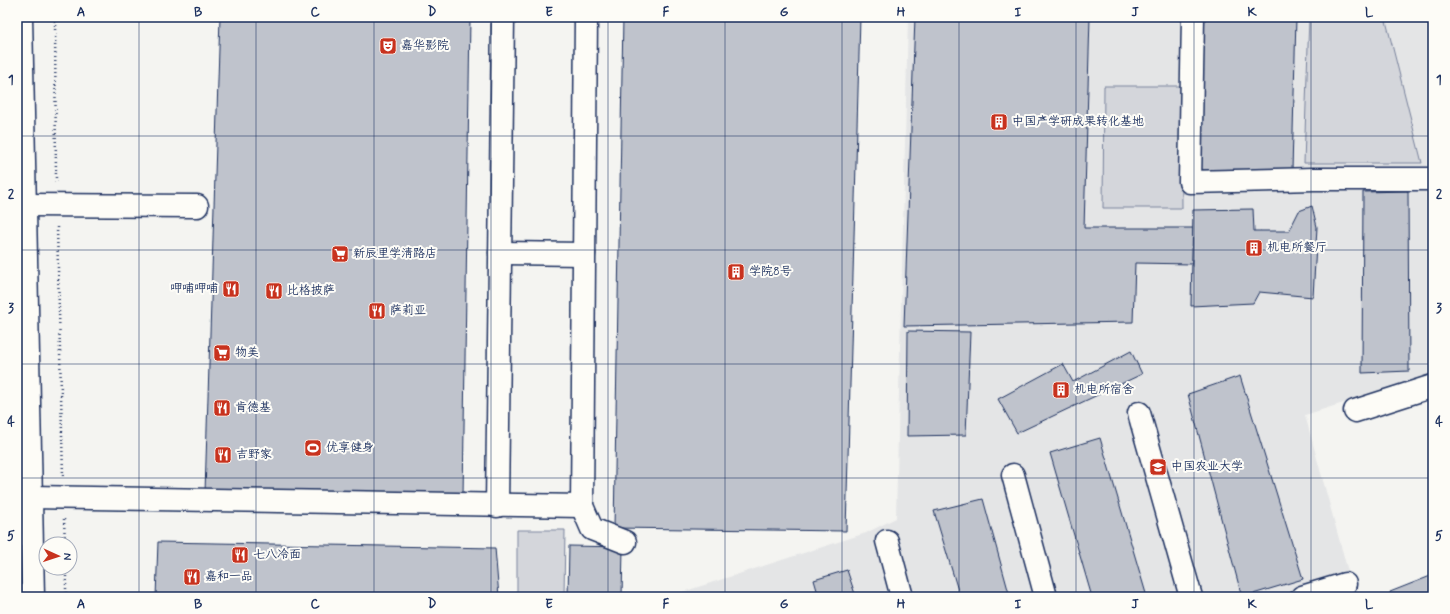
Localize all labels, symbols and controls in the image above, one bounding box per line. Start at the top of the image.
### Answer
text: A [77,4,85,21]
text: B [194,4,203,21]
text: C [310,4,320,21]
text: D [428,4,437,21]
text: E [545,4,553,21]
text: F [663,4,670,21]
text: G [780,4,789,21]
text: H [897,4,906,21]
text: I [1015,4,1022,21]
text: J [1131,4,1139,21]
text: K [1247,4,1257,21]
text: L [1365,4,1374,21]
theatre icon: 嘉华影院 [378,36,398,56]
place label: 嘉华影院 [401,38,449,54]
text: 1 [8,72,14,89]
text: 1 [1436,72,1442,89]
building icon: 中国产学研成果转化基地 [989,112,1009,132]
place label: 中国产学研成果转化基地 [1012,114,1144,130]
text: 2 [8,186,15,203]
text: 2 [1436,186,1443,203]
building icon: 机电所餐厅 [1244,238,1264,258]
place label: 机电所餐厅 [1267,240,1327,256]
supermarket icon: 新辰里学清路店 [330,244,350,264]
place label: 新辰里学清路店 [353,246,437,262]
building icon: 学院8号 [726,262,746,282]
place label: 学院8号 [749,264,792,280]
restaurant icon: 呷哺呷哺 [221,279,241,299]
place label: 呷哺呷哺 [170,281,218,297]
restaurant icon: 比格披萨 [264,281,284,301]
place label: 比格披萨 [287,283,335,299]
text: 3 [8,300,14,317]
text: 3 [1436,300,1442,317]
restaurant icon: 萨莉亚 [367,301,387,321]
place label: 萨莉亚 [390,303,426,319]
supermarket icon: 物美 [212,343,232,363]
place label: 物美 [235,345,259,361]
building icon: 机电所宿舍 [1051,380,1071,400]
place label: 机电所宿舍 [1074,382,1134,398]
restaurant icon: 肯德基 [212,398,232,418]
place label: 肯德基 [235,400,271,416]
text: 4 [7,414,15,431]
text: 4 [1435,414,1443,431]
sports icon: 优享健身 [303,438,323,458]
place label: 优享健身 [326,440,374,456]
restaurant icon: 吉野家 [213,445,233,465]
place label: 吉野家 [236,447,272,463]
school or university icon: 中国农业大学 [1148,457,1168,477]
place label: 中国农业大学 [1171,459,1243,475]
text: 5 [7,528,15,545]
text: 5 [1435,528,1443,545]
north arrow [38,536,78,576]
restaurant icon: 七八冷面 [230,545,250,565]
place label: 七八冷面 [253,547,301,563]
text: N [60,552,74,560]
restaurant icon: 嘉和一品 [182,567,202,587]
place label: 嘉和一品 [205,569,253,585]
text: A [77,596,85,613]
text: B [194,596,203,613]
text: C [310,596,320,613]
text: D [428,596,437,613]
text: E [545,596,553,613]
text: F [663,596,670,613]
text: G [780,596,789,613]
text: H [897,596,906,613]
text: I [1015,596,1022,613]
text: J [1131,596,1139,613]
text: K [1247,596,1257,613]
text: L [1365,596,1374,613]

